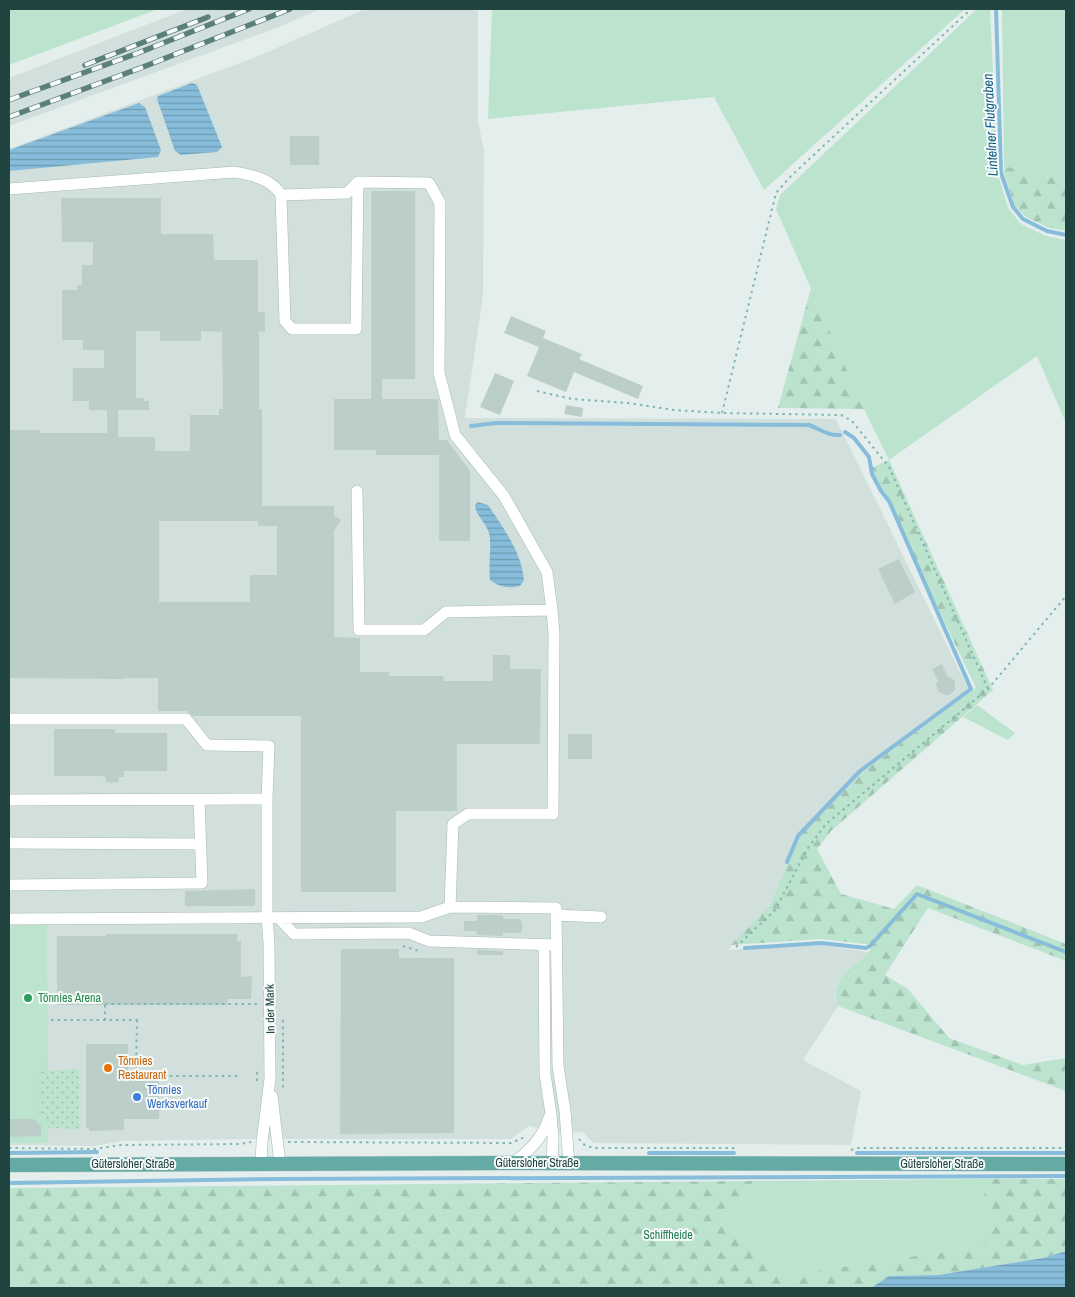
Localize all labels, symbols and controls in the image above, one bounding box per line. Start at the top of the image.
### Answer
water label: Lintelner Flutgraben [978,73,1002,177]
street label: In der Mark [262,984,278,1034]
place label: Tönnies Arena [38,990,101,1006]
marker: Tönnies Arena [22,992,34,1004]
place label: Tönnies Restaurant [118,1053,166,1083]
marker: Tönnies Restaurant [102,1062,114,1074]
place label: Tönnies Werksverkauf [147,1082,207,1112]
marker: Tönnies Werksverkauf [131,1091,143,1103]
street label: Gütersloher Straße [495,1155,579,1171]
street label: Gütersloher Straße [91,1156,175,1172]
street label: Gütersloher Straße [900,1156,984,1172]
park label: Schiffheide [643,1227,693,1243]

